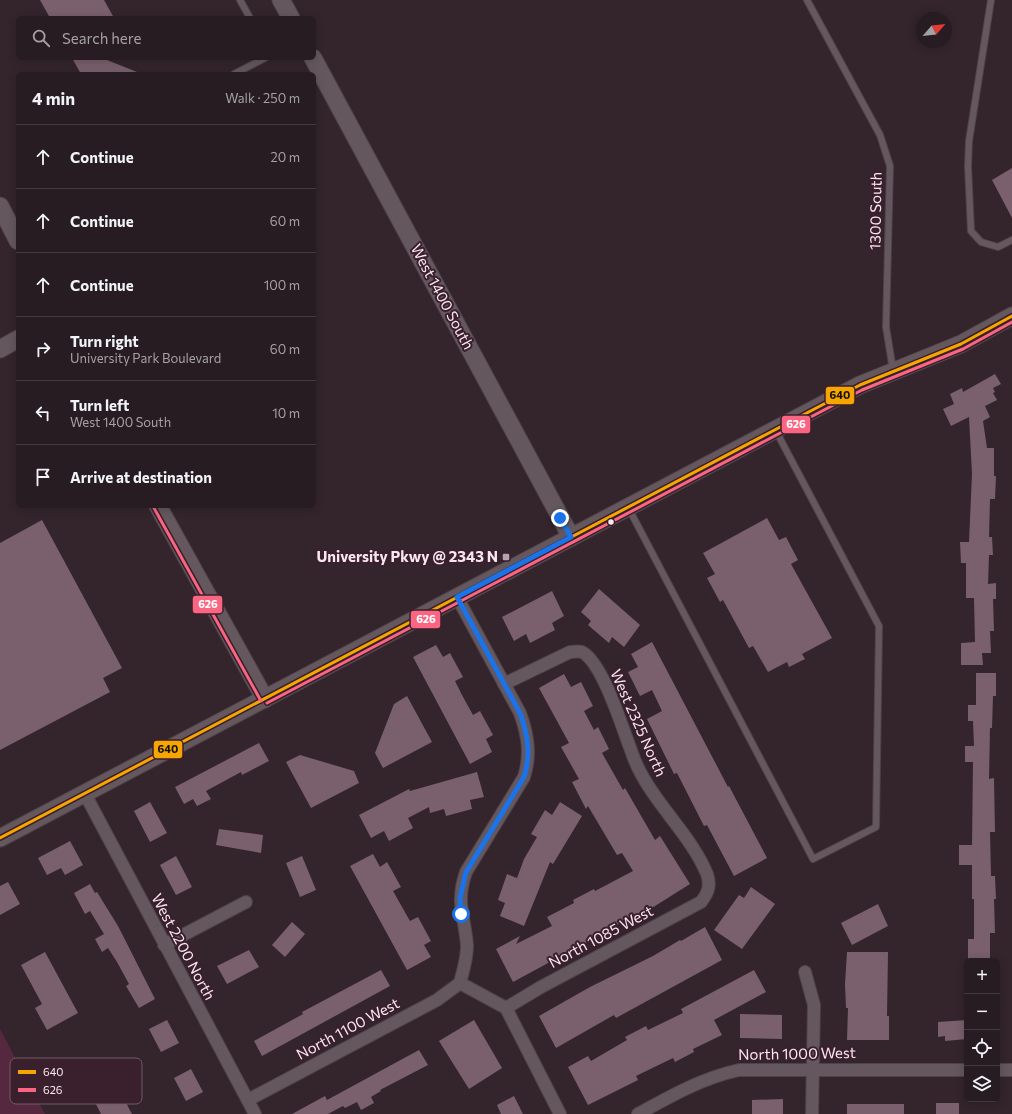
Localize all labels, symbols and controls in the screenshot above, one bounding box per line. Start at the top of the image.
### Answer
north arrow [916,12,952,48]
search box [16,16,316,60]
icon: search [30,27,52,49]
text: Search here [62,29,141,47]
text: 4 min [32,88,75,109]
text: Walk · 250 m [225,90,300,106]
icon: ahead [32,146,54,168]
text: Continue [70,148,134,166]
text: 20 m [271,149,300,165]
street label: 1300 South [865,172,885,250]
icon: ahead [32,210,54,232]
text: Continue [70,212,134,230]
text: 60 m [270,213,300,229]
street label: West 1400 South [408,241,478,352]
icon: ahead [32,274,54,296]
text: Continue [70,276,134,294]
text: 100 m [264,277,300,293]
text: Turn right [70,332,139,350]
icon: right [32,338,54,360]
text: 60 m [270,341,300,357]
text: University Park Boulevard [70,350,221,366]
line badge: 640 [825,386,855,405]
text: 640 [830,388,850,401]
text: Turn left [70,396,129,414]
icon: left [32,402,54,424]
text: 10 m [272,405,300,421]
text: West 1400 South [70,414,171,430]
line badge: 626 [781,415,811,434]
text: 626 [786,417,806,430]
icon: arrive [32,466,54,488]
text: Arrive at destination [70,468,212,486]
route end [551,509,569,527]
unlabelled marker [606,517,616,527]
place label: University Pkwy @ 2343 N [316,547,498,565]
marker: University Pkwy @ 2343 N [501,552,511,562]
line badge: 626 [192,595,223,614]
text: 626 [198,597,218,610]
line badge: 626 [410,610,441,629]
text: 626 [416,612,436,625]
street label: West 2325 North [607,666,671,779]
line badge: 640 [153,740,183,759]
text: 640 [158,742,178,755]
street label: West 2200 North [148,890,220,1003]
street label: North 1085 West [545,901,656,971]
route start [452,905,470,923]
map controls [964,958,1000,1102]
button: + [964,958,1000,994]
street label: North 1100 West [293,993,402,1063]
button: − [964,994,1000,1030]
button: locate [964,1030,1000,1066]
street label: North 1000 West [738,1043,856,1063]
legend [10,1058,142,1104]
text: 640 [43,1065,63,1078]
button: layers [964,1066,1000,1102]
text: 626 [43,1083,63,1096]

